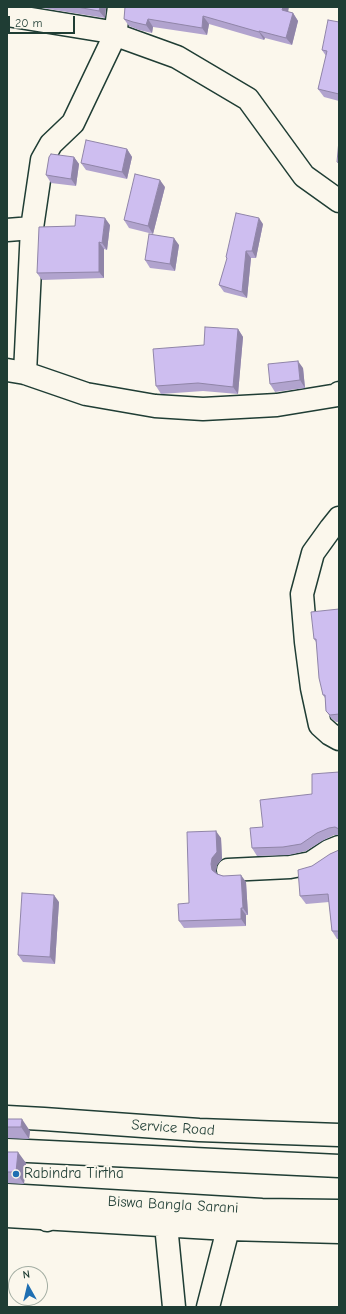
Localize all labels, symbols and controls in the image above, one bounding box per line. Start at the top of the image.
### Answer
scale bar [10,8,77,34]
text: 20 m [15,16,43,30]
street label: Service Road [131,1116,215,1140]
place label: Rabindra Tirtha [24,1165,124,1183]
marker: Rabindra Tirtha [11,1169,21,1179]
street label: Biswa Bangla Sarani [107,1193,239,1217]
north arrow [8,1266,48,1306]
text: N [22,1268,31,1282]

